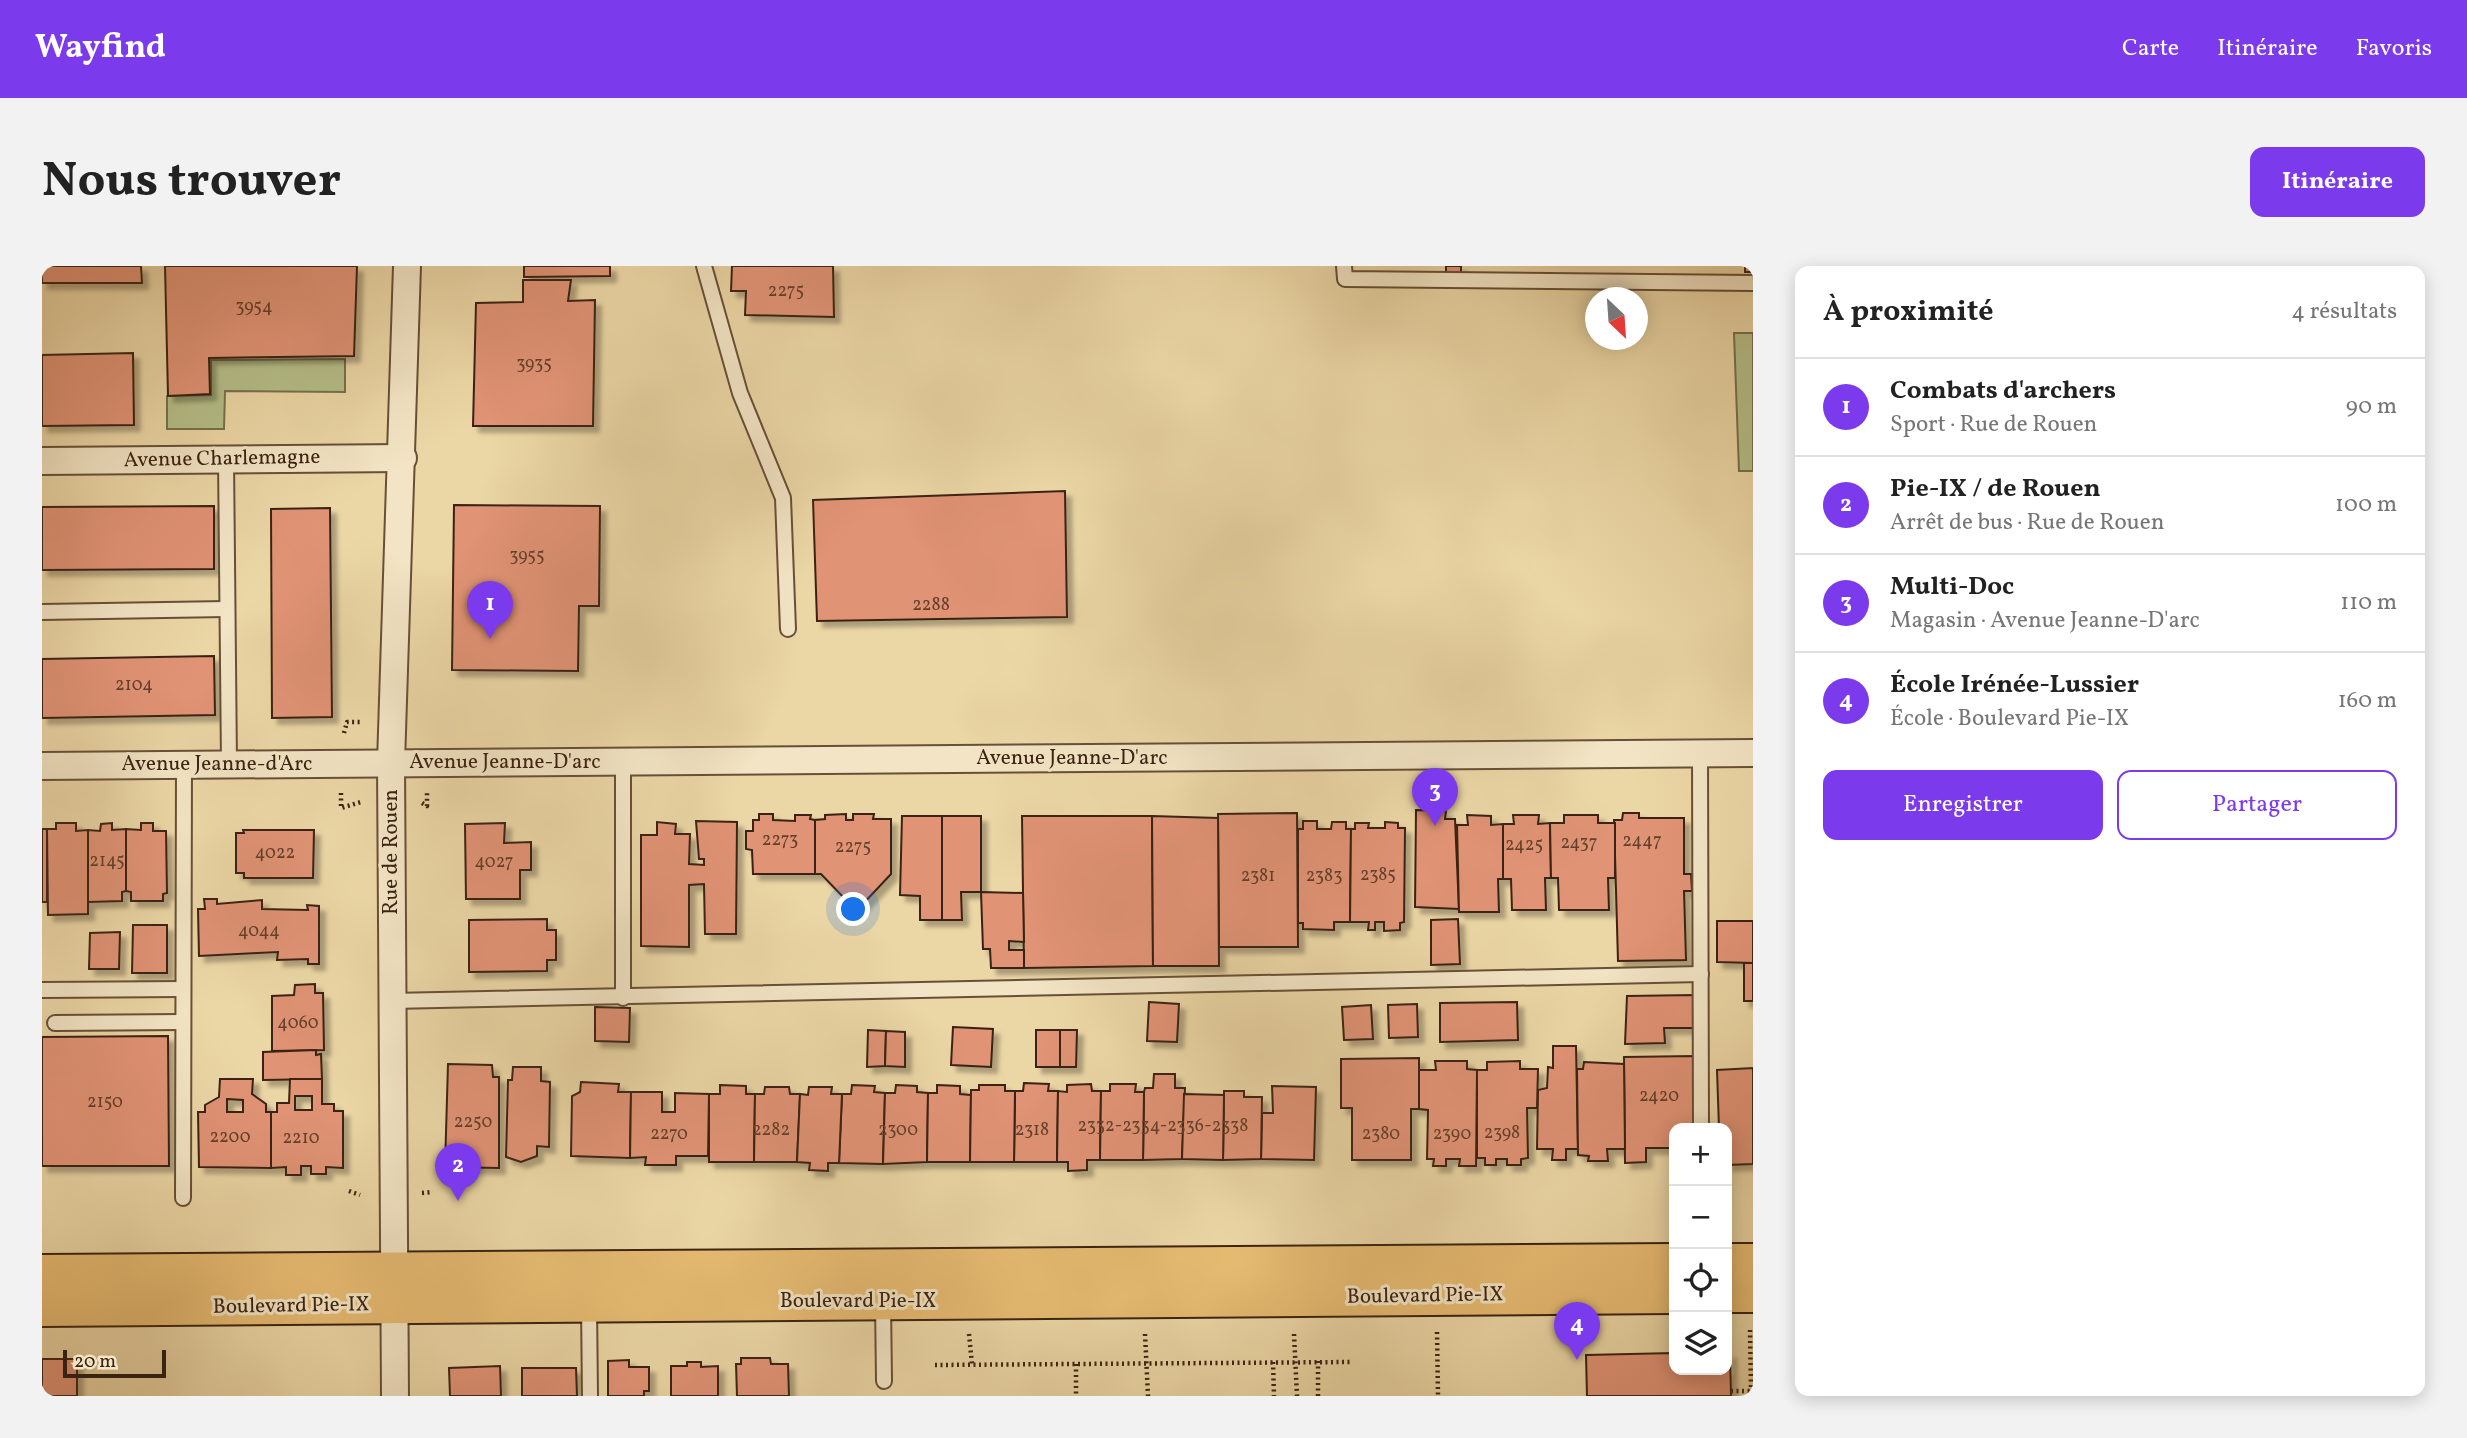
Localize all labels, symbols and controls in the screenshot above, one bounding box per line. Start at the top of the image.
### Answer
text: Wayfind [35,26,166,72]
text: Carte [2122,32,2179,66]
text: Itinéraire [2217,32,2318,66]
text: Favoris [2356,32,2432,66]
button: Itinéraire [2250,147,2425,217]
text: Nous trouver [42,148,341,217]
house number: 2275 [768,279,804,304]
north arrow [1585,287,1648,350]
text: À proximité [1823,291,1994,333]
house number: 3954 [235,295,273,320]
text: 4 résultats [2291,296,2397,328]
house number: 3935 [516,352,552,377]
text: Combats d'archers [1890,373,2116,409]
text: 1 [1841,391,1851,423]
text: 90 m [2346,391,2397,423]
text: Sport · Rue de Rouen [1890,409,2097,441]
street label: Avenue Charlemagne [123,443,321,475]
text: Pie-IX / de Rouen [1890,471,2101,507]
text: 2 [1840,489,1852,521]
text: 100 m [2335,489,2397,521]
text: Arrêt de bus · Rue de Rouen [1890,507,2164,539]
house number: 3955 [509,544,545,569]
text: Multi-Doc [1890,569,2014,605]
pin: 1 [467,581,513,639]
text: 3 [1840,587,1852,619]
text: 110 m [2340,587,2397,619]
house number: 2288 [912,593,950,618]
text: Magasin · Avenue Jeanne-D'arc [1890,605,2200,637]
text: École Irénée-Lussier [1890,667,2139,703]
house number: 2104 [115,673,153,698]
text: 4 [1839,685,1853,717]
text: 160 m [2338,685,2397,717]
text: École · Boulevard Pie-IX [1890,703,2129,735]
street label: Avenue Jeanne-D'arc [976,744,1168,773]
street label: Avenue Jeanne-D'arc [409,748,601,777]
street label: Avenue Jeanne-d'Arc [122,750,312,779]
pin: 3 [1412,768,1458,826]
button: Enregistrer [1823,770,2103,840]
button: Partager [2117,770,2397,840]
street label: Rue de Rouen [377,789,406,915]
house number: 2273 [762,828,798,853]
house number: 2447 [1622,829,1662,854]
house number: 2437 [1560,831,1598,856]
house number: 2425 [1505,833,1543,858]
house number: 2275 [835,835,871,860]
house number: 4022 [255,841,295,866]
house number: 2145 [89,849,125,874]
house number: 4027 [474,850,514,875]
house number: 2385 [1360,863,1396,888]
house number: 2381 [1241,864,1275,889]
house number: 2383 [1306,864,1342,889]
your location [836,892,870,926]
house number: 4044 [238,919,280,944]
house number: 4060 [277,1011,319,1036]
house number: 2420 [1639,1084,1679,1109]
house number: 2150 [87,1090,123,1115]
house number: 2250 [454,1110,492,1135]
house number: 2332-2334-2336-2338 [1078,1114,1248,1139]
house number: 2282 [752,1118,790,1143]
house number: 2300 [878,1118,918,1143]
house number: 2318 [1015,1118,1049,1143]
house number: 2398 [1484,1121,1520,1146]
house number: 2270 [650,1122,688,1147]
house number: 2380 [1362,1122,1400,1147]
house number: 2390 [1433,1122,1471,1147]
map controls [1669,1123,1732,1375]
button: + [1669,1123,1732,1186]
house number: 2200 [209,1125,251,1150]
house number: 2210 [282,1126,320,1151]
pin: 2 [435,1143,481,1201]
button: − [1669,1186,1732,1249]
button: locate [1669,1249,1732,1312]
street label: Boulevard Pie-IX [1346,1280,1504,1312]
street label: Boulevard Pie-IX [780,1287,936,1316]
street label: Boulevard Pie-IX [212,1290,370,1322]
pin: 4 [1554,1302,1600,1360]
button: layers [1669,1312,1732,1375]
scale bar [63,1347,166,1379]
text: 20 m [74,1349,116,1375]

